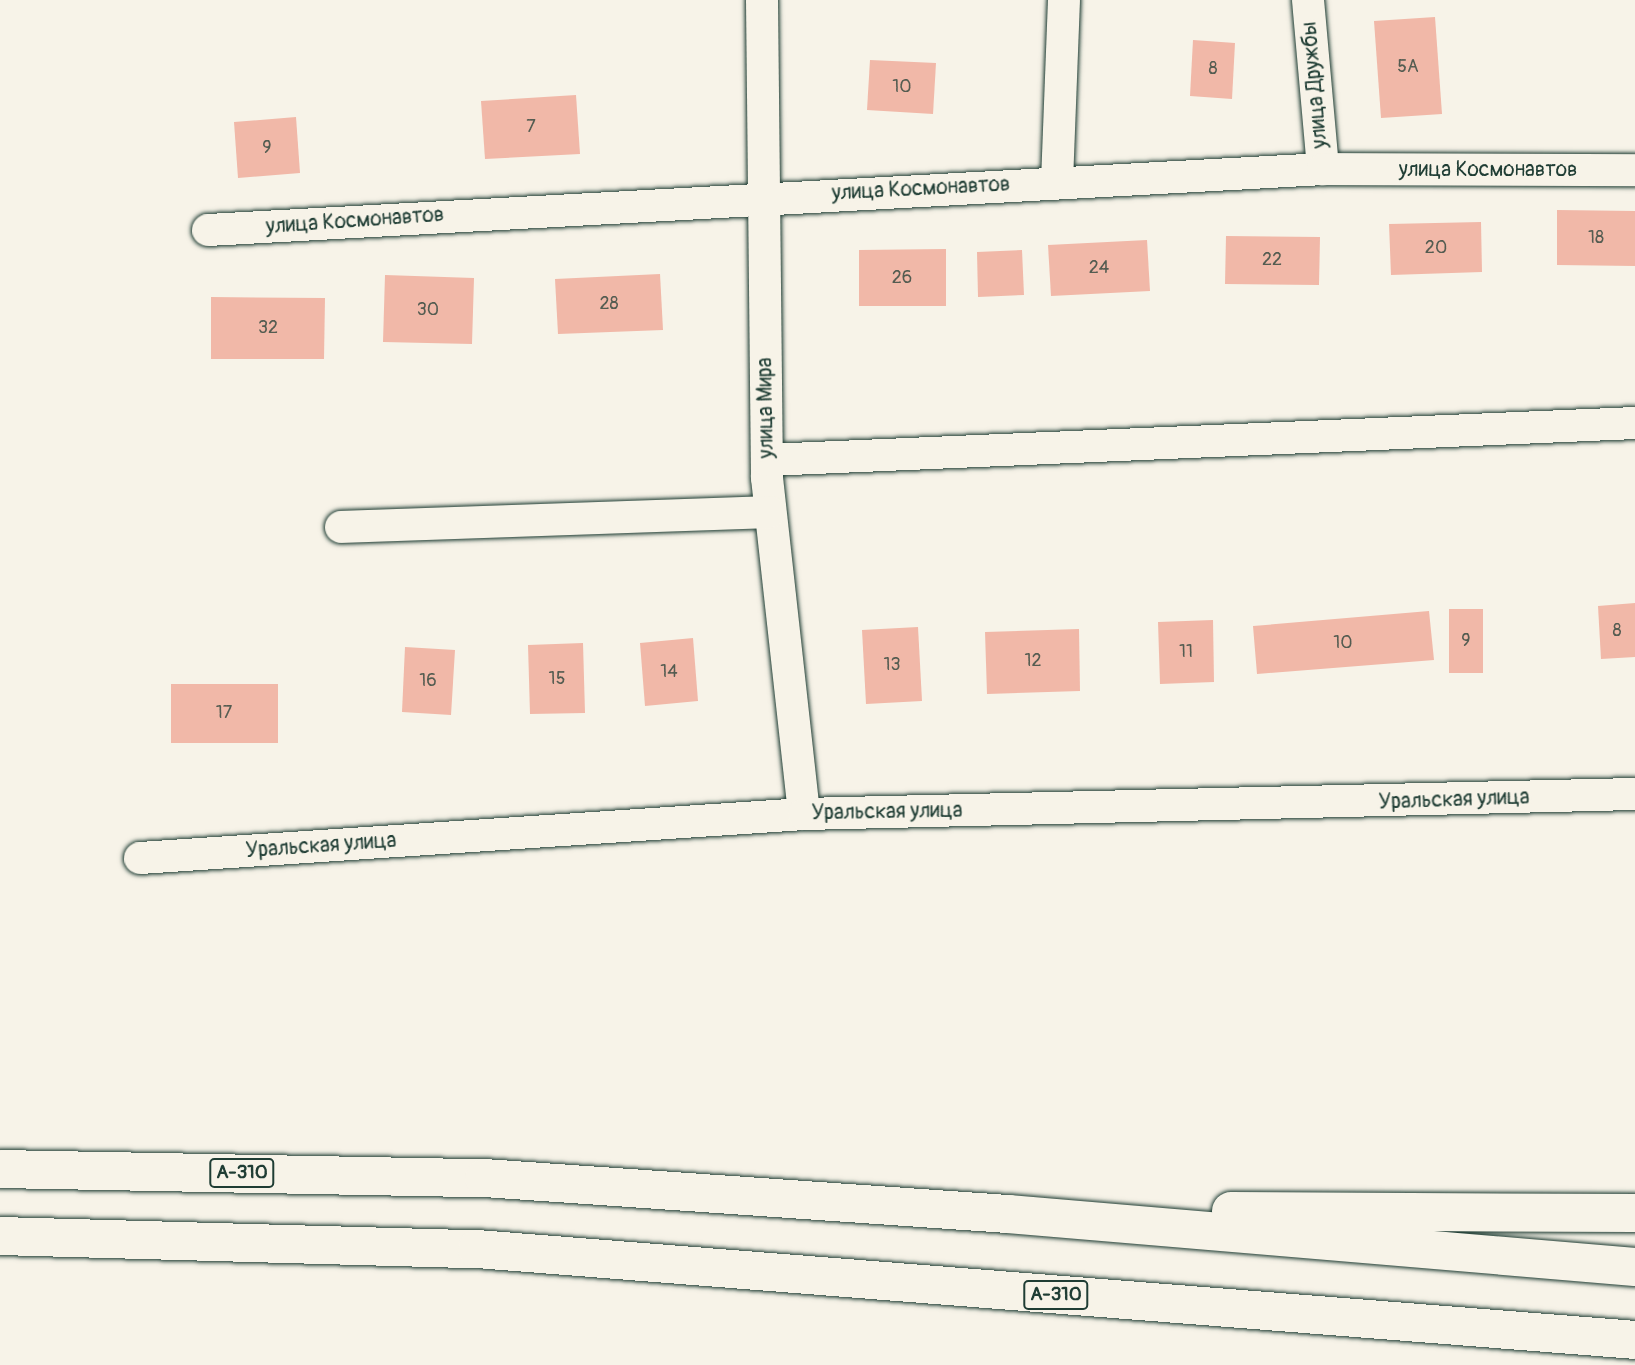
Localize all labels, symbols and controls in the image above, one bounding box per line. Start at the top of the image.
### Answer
street label: улица Дружбы [1297,20,1333,150]
house number: 5А [1397,56,1419,78]
house number: 8 [1208,58,1218,80]
house number: 10 [892,76,912,98]
house number: 7 [526,116,536,138]
house number: 9 [262,137,272,159]
street label: улица Космонавтов [1399,157,1577,183]
street label: улица Космонавтов [831,172,1011,206]
street label: улица Космонавтов [265,202,445,240]
house number: 18 [1588,227,1604,249]
house number: 20 [1425,237,1447,259]
house number: 22 [1262,249,1282,271]
house number: 24 [1089,257,1109,279]
house number: 26 [892,267,912,289]
house number: 28 [599,293,619,315]
house number: 30 [417,299,439,321]
house number: 32 [258,317,278,339]
street label: улица Мира [753,357,779,459]
house number: 8 [1612,620,1622,642]
house number: 9 [1461,630,1471,652]
house number: 10 [1333,632,1353,654]
house number: 11 [1179,641,1193,663]
house number: 12 [1024,650,1042,672]
house number: 13 [883,654,901,676]
house number: 14 [660,661,678,683]
house number: 15 [549,668,565,690]
house number: 16 [419,670,437,692]
house number: 17 [216,702,232,724]
street label: Уральская улица [1378,785,1530,815]
street label: Уральская улица [811,798,963,826]
street label: Уральская улица [245,828,397,864]
road number: А-310 [209,1158,275,1189]
road number: А-310 [1023,1280,1089,1310]

